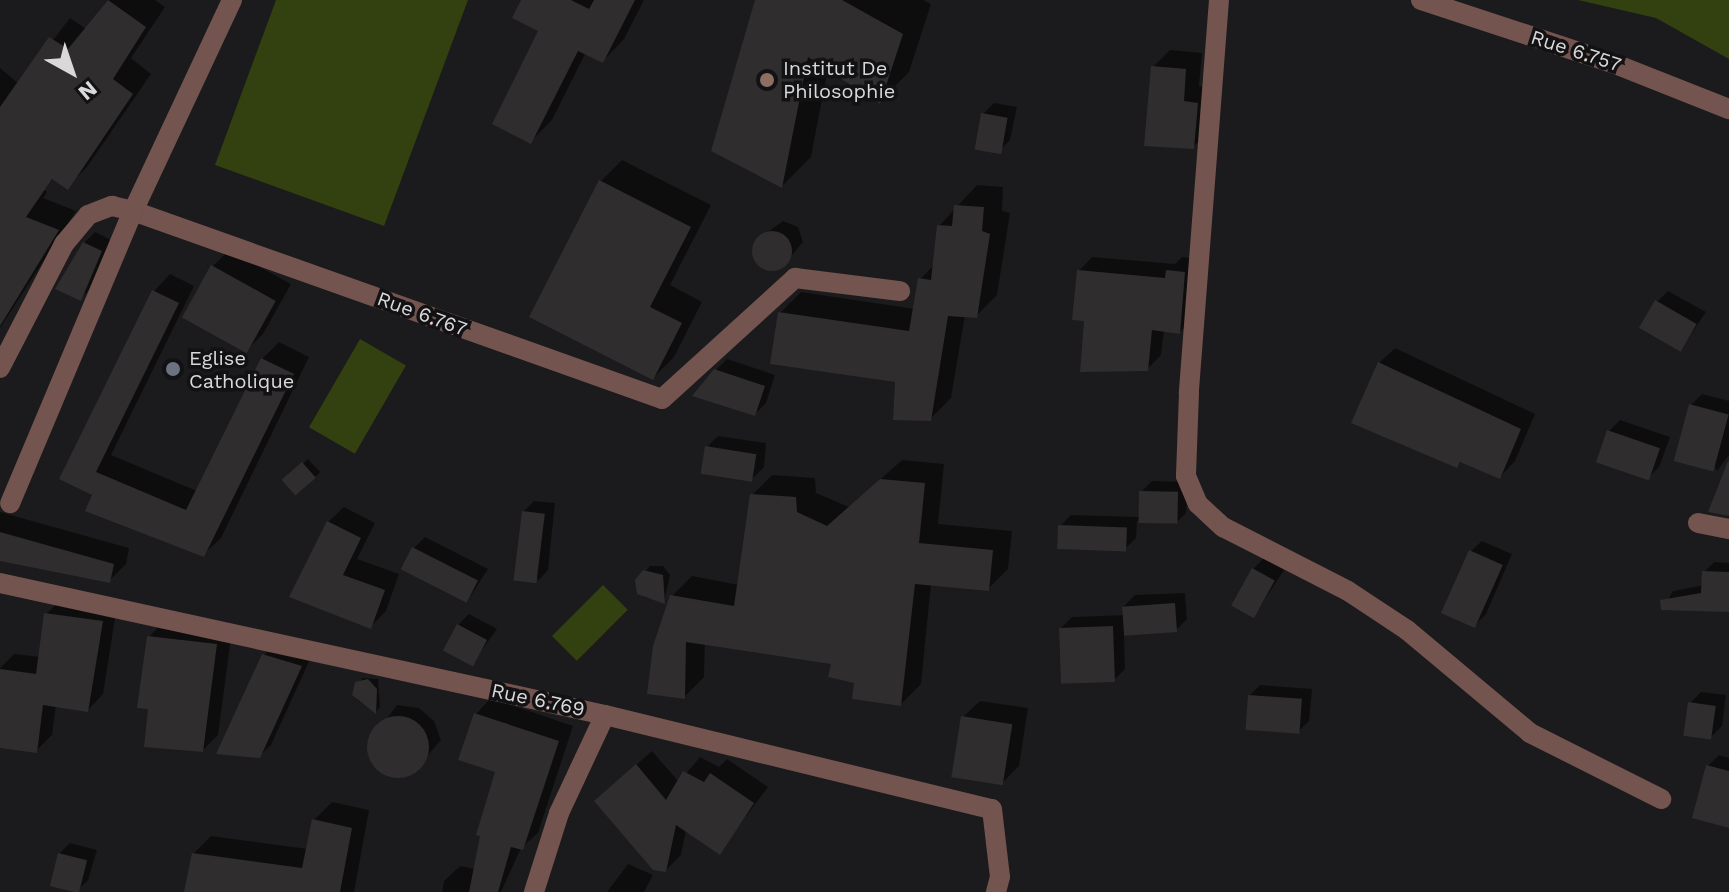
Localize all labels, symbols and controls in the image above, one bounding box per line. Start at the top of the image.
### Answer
street label: Rue 6.757 [1528,25,1624,77]
north arrow [32,32,112,112]
place label: Institut De Philosophie [783,56,895,103]
marker: Institut De Philosophie [758,71,776,89]
text: N [73,76,102,106]
street label: Rue 6.767 [374,287,470,341]
place label: Eglise Catholique [189,346,294,393]
marker: Eglise Catholique [164,360,182,378]
street label: Rue 6.769 [489,678,587,722]

